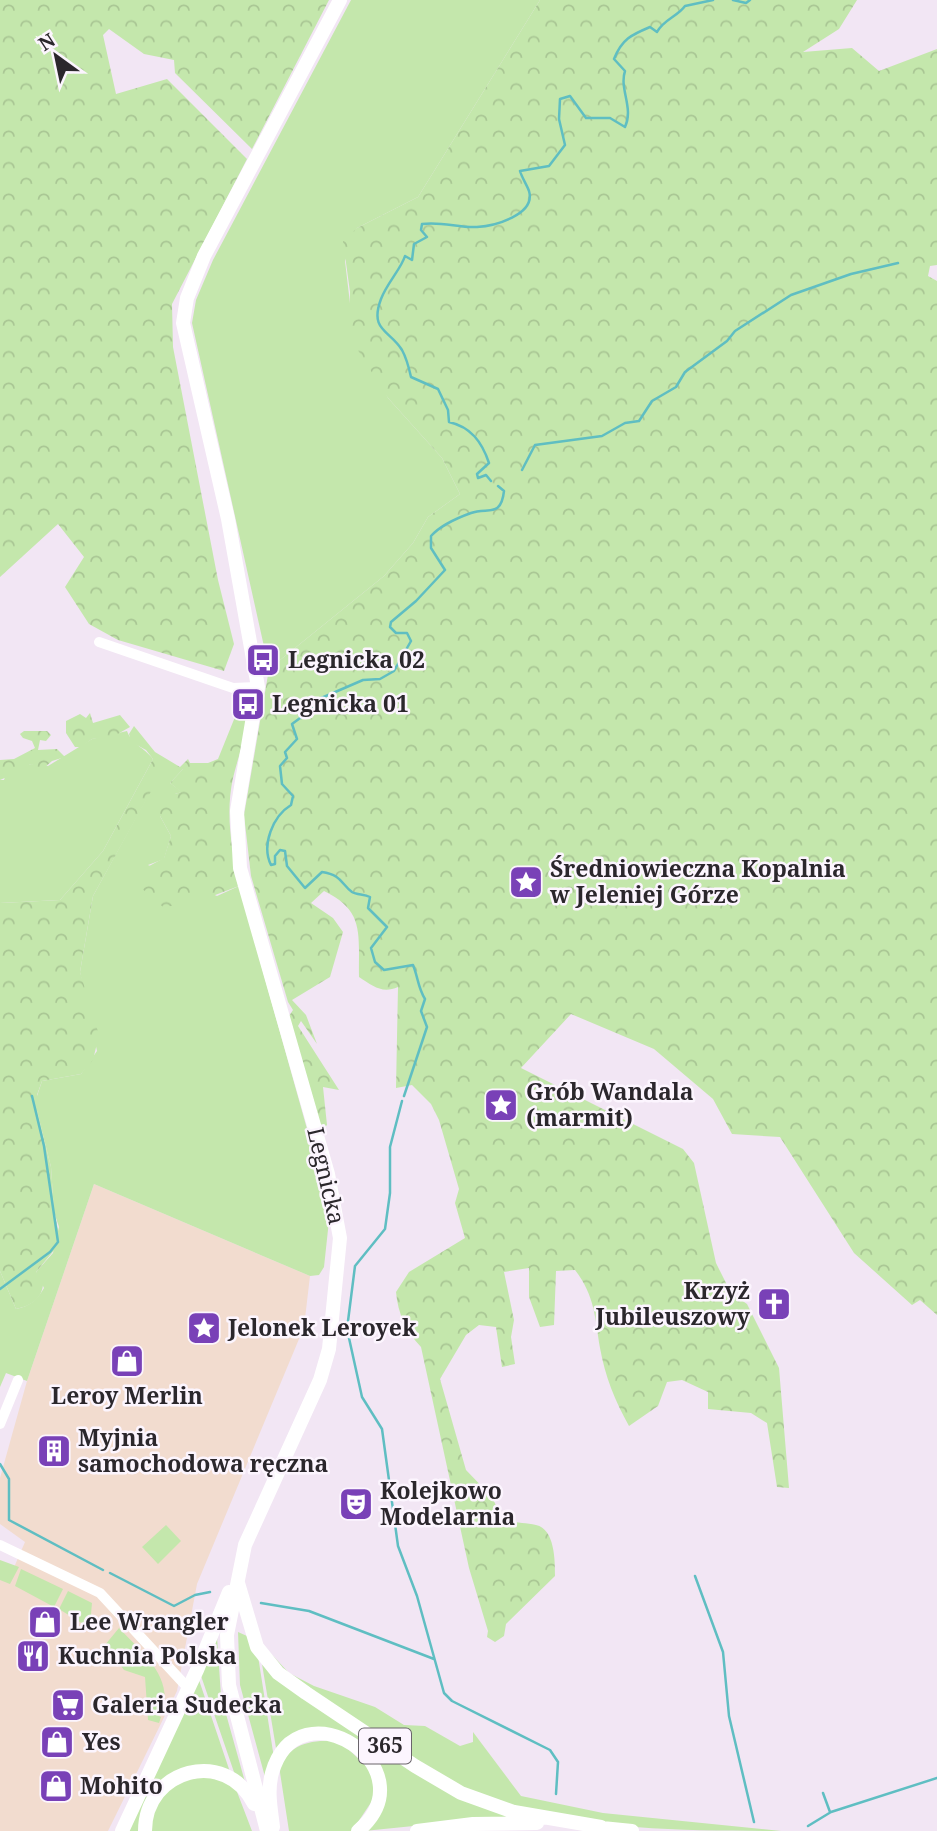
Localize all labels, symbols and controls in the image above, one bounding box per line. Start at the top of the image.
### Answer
north arrow [21,21,91,91]
text: N [33,27,60,57]
bus stop icon: Legnicka 02 [244,641,282,679]
place label: Legnicka 02 [288,643,425,675]
bus stop icon: Legnicka 01 [229,685,267,723]
place label: Legnicka 01 [272,687,409,719]
place label: Średniowieczna Kopalnia w Jeleniej Górze [549,852,846,910]
place icon: Średniowieczna Kopalnia w Jeleniej Górze [507,863,545,901]
place label: Grób Wandala (marmit) [526,1075,694,1133]
place icon: Grób Wandala (marmit) [482,1086,520,1124]
street label: Legnicka [300,1124,354,1228]
place label: Krzyż Jubileuszowy [595,1274,751,1332]
church icon: Krzyż Jubileuszowy [755,1285,793,1323]
place icon: Jelonek Leroyek [185,1309,223,1347]
place label: Jelonek Leroyek [227,1311,417,1343]
shop icon: Leroy Merlin [108,1342,146,1380]
place label: Leroy Merlin [51,1379,203,1411]
place label: Myjnia samochodowa ręczna [78,1421,329,1479]
building icon: Myjnia samochodowa ręczna [35,1432,73,1470]
place label: Kolejkowo Modelarnia [380,1474,515,1532]
theatre icon: Kolejkowo Modelarnia [337,1485,375,1523]
shop icon: Lee Wrangler [26,1603,64,1641]
place label: Lee Wrangler [70,1605,229,1637]
restaurant icon: Kuchnia Polska [14,1637,52,1675]
place label: Kuchnia Polska [58,1639,237,1671]
supermarket icon: Galeria Sudecka [49,1686,87,1724]
place label: Galeria Sudecka [92,1688,282,1720]
shop icon: Yes [38,1723,76,1761]
place label: Yes [82,1725,121,1757]
road number: 365 [359,1728,411,1764]
shop icon: Mohito [37,1767,75,1805]
place label: Mohito [80,1769,163,1801]

